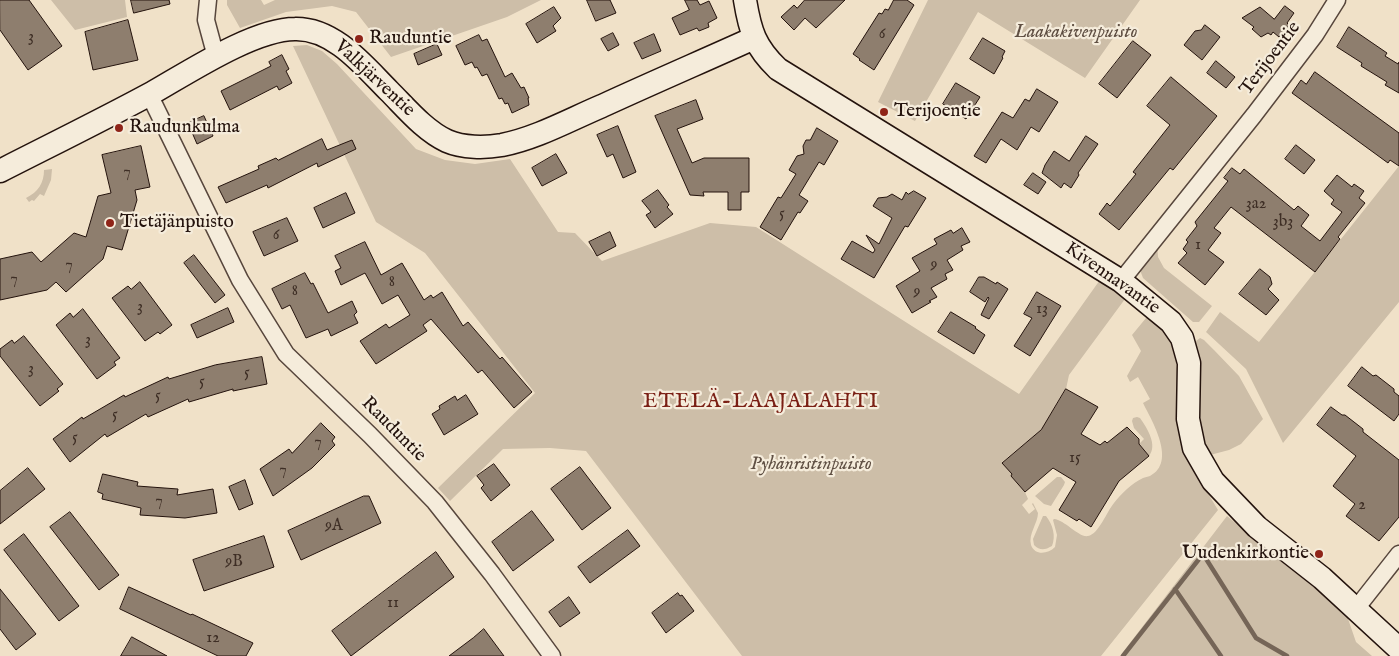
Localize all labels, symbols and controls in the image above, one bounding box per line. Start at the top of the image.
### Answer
street label: Terijoentie [1236,18,1306,100]
park label: Laakakivenpuisto [1015,22,1137,44]
house number: 6 [879,25,885,45]
house number: 3 [28,28,34,48]
place label: Rauduntie [369,28,452,50]
marker: Rauduntie [353,33,365,45]
street label: Valkjärventie [329,36,419,122]
place label: Terijoentie [894,101,981,123]
marker: Terijoentie [878,106,890,118]
place label: Raudunkulma [129,117,240,139]
marker: Raudunkulma [113,122,125,134]
house number: 7 [123,163,131,183]
house number: 3a2 [1246,195,1266,215]
house number: 5 [779,205,785,225]
place label: Tietäjänpuisto [120,212,234,234]
house number: 3b3 [1273,213,1293,233]
marker: Tietäjänpuisto [104,217,116,229]
house number: 6 [273,226,279,246]
house number: 1 [1195,236,1201,256]
street label: Kivennavantie [1060,238,1164,320]
house number: 7 [65,256,73,276]
house number: 9 [931,256,937,276]
house number: 7 [10,270,18,290]
house number: 8 [389,273,395,293]
house number: 8 [292,282,298,302]
house number: 9 [914,283,920,303]
house number: 3 [137,298,143,318]
house number: 13 [1036,300,1048,320]
house number: 3 [85,331,91,351]
house number: 3 [28,360,34,380]
house number: 5 [244,364,250,384]
house number: 5 [199,373,205,393]
house number: 5 [155,387,161,407]
district label: ETELÄ-LAAJALAHTI [641,390,881,416]
street label: Rauduntie [356,393,430,467]
house number: 5 [112,406,118,426]
house number: 5 [72,429,78,449]
house number: 7 [314,433,322,453]
house number: 15 [1069,449,1081,469]
park label: Pyhänristinpuisto [750,454,872,476]
house number: 7 [279,461,287,481]
house number: 7 [155,492,163,512]
house number: 2 [1358,496,1366,516]
house number: 9A [325,517,343,537]
place label: Uudenkirkontie [1182,543,1309,565]
marker: Uudenkirkontie [1313,548,1325,560]
house number: 9B [225,553,243,573]
house number: 11 [387,594,399,614]
house number: 12 [206,629,220,649]

